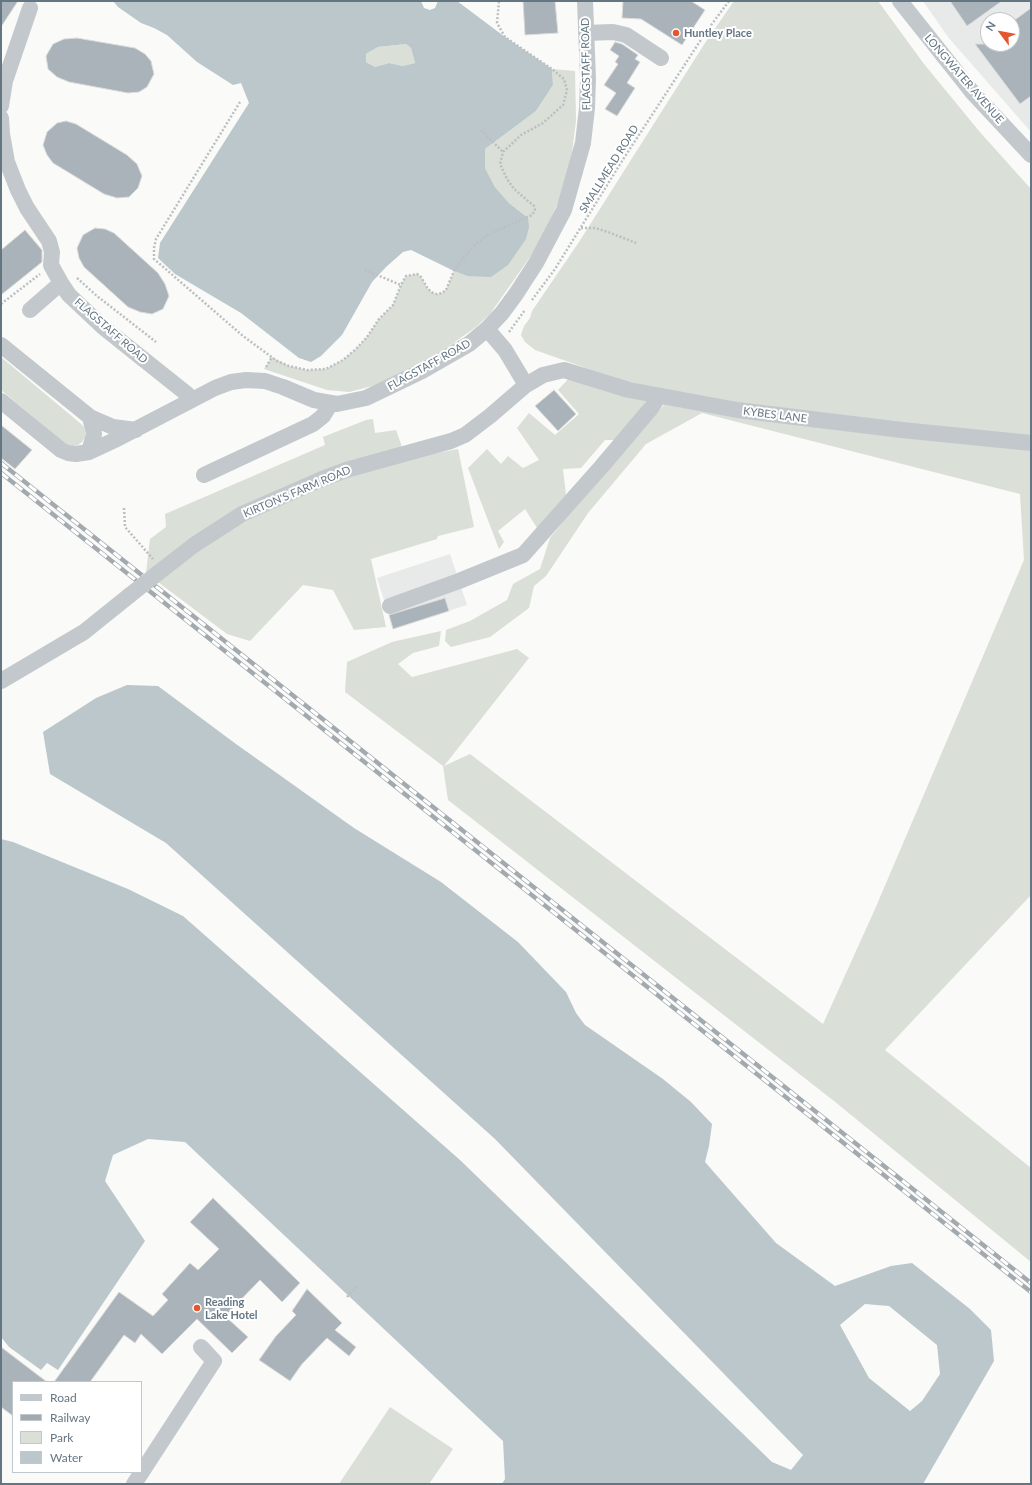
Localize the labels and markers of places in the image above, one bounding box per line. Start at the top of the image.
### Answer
place label: Huntley Place [684,26,752,40]
marker: Huntley Place [671,28,681,38]
place label: Reading Lake Hotel [205,1295,258,1321]
marker: Reading Lake Hotel [192,1303,202,1313]

